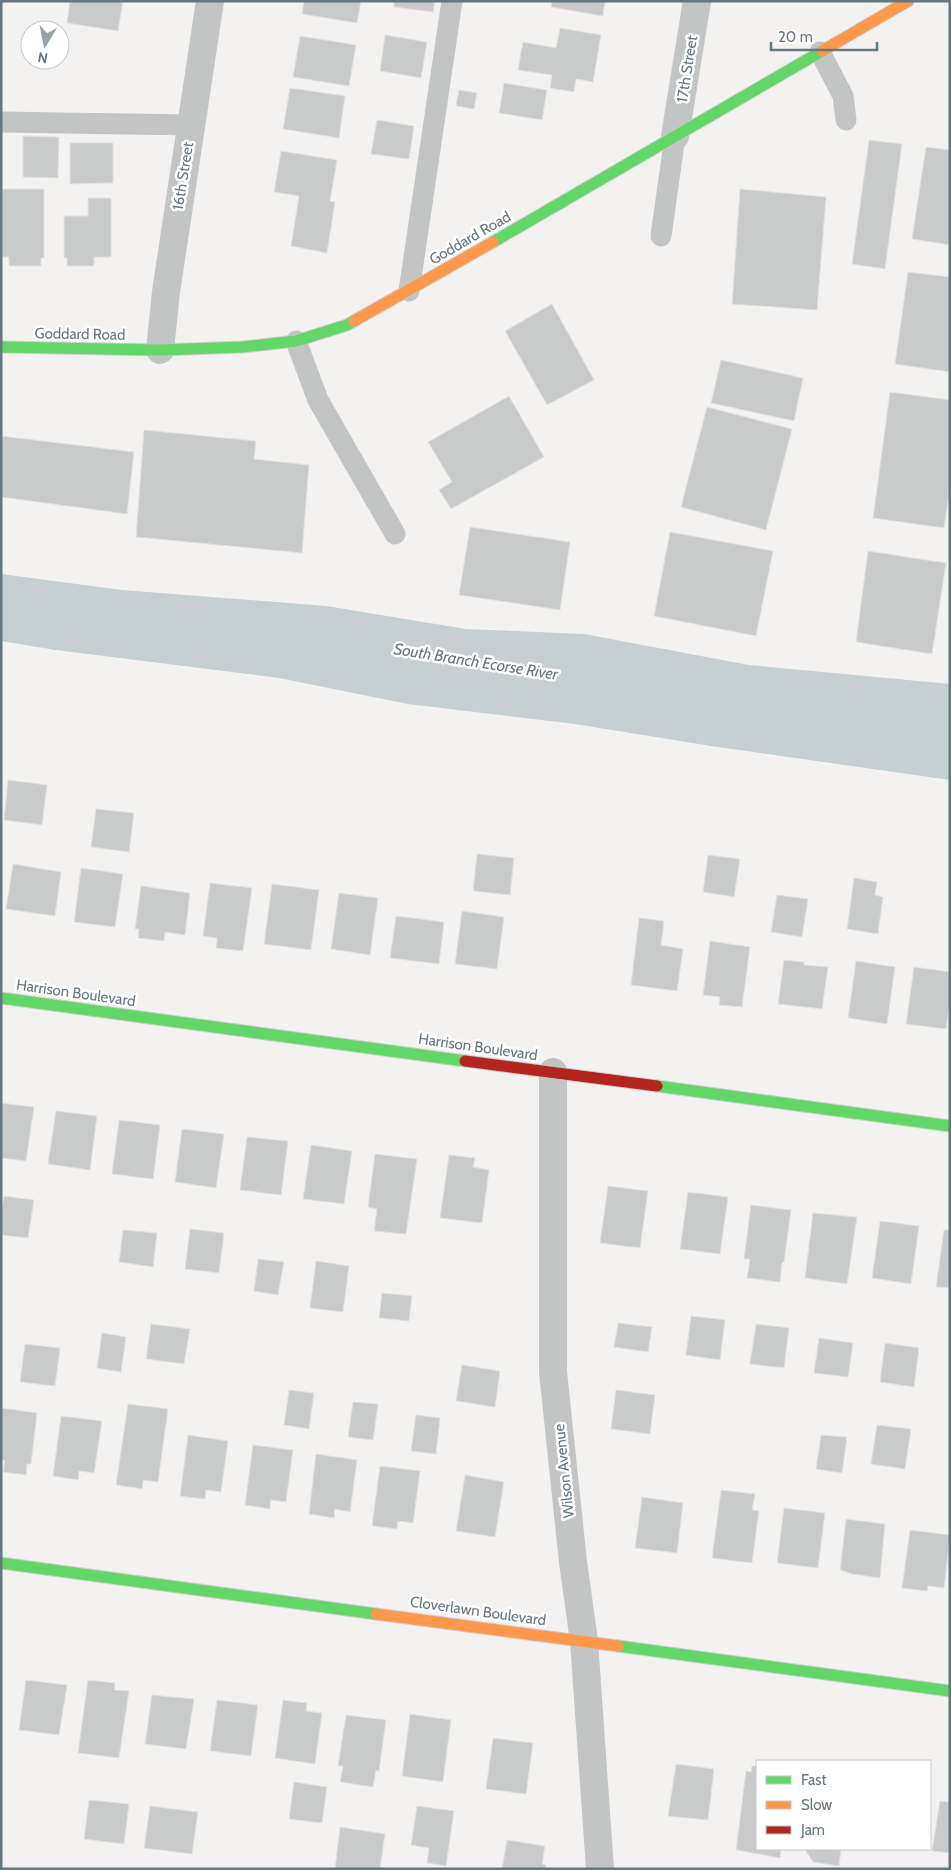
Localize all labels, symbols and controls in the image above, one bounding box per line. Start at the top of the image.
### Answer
north arrow [20,20,70,70]
scale bar [771,20,877,52]
text: 20 m [778,28,813,46]
street label: 17th Street [673,34,701,104]
text: N [36,48,49,68]
street label: 16th Street [169,141,197,211]
street label: Goddard Road [426,207,514,269]
street label: Goddard Road [34,324,126,344]
water label: South Branch Ecorse River [393,639,560,684]
street label: Harrison Boulevard [15,976,137,1010]
street label: Harrison Boulevard [417,1030,539,1064]
street label: Wilson Avenue [550,1423,578,1519]
street label: Cloverlawn Boulevard [409,1593,547,1629]
legend [756,1760,931,1850]
text: Fast [801,1771,826,1789]
text: Slow [801,1796,832,1814]
text: Jam [800,1821,825,1839]

